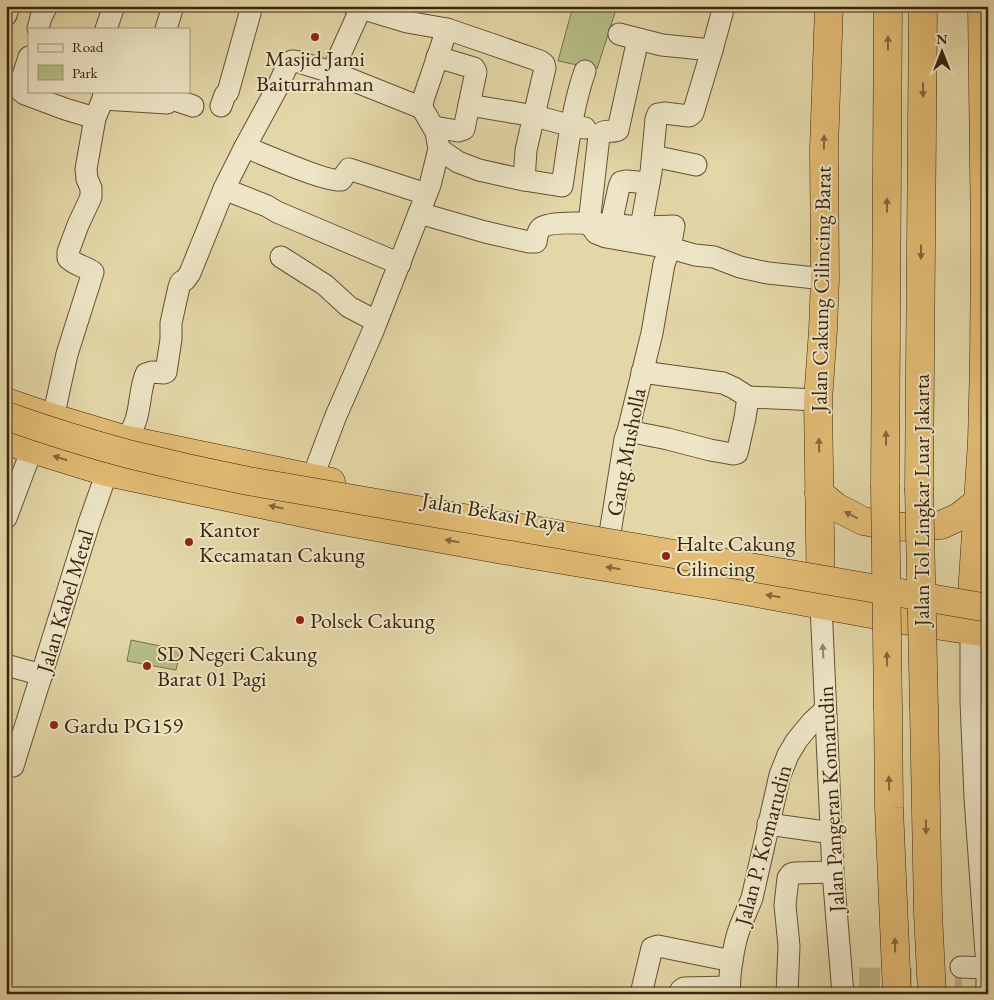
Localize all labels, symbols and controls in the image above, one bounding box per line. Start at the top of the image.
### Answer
legend [28,28,190,92]
north arrow [916,28,966,78]
text: N [936,30,948,48]
marker: Masjid Jami Baiturrahman [309,31,321,43]
one-way arrow [884,34,892,50]
text: Road [72,37,104,56]
place label: Masjid Jami Baiturrahman [256,44,374,98]
text: Park [72,63,99,82]
one-way arrow [919,82,927,98]
one-way arrow [820,134,828,150]
street label: Jalan Cakung Cilincing Barat [804,166,838,414]
one-way arrow [883,197,891,213]
one-way arrow [917,245,925,261]
street label: Jalan Tol Lingkar Luar Jakarta [907,373,936,628]
street label: Gang Musholla [599,385,653,519]
one-way arrow [882,429,890,445]
one-way arrow [815,436,823,452]
one-way arrow [52,454,67,462]
street label: Jalan Bekasi Raya [418,485,569,539]
one-way arrow [268,503,283,511]
one-way arrow [844,511,859,519]
place label: Kantor Kecamatan Cakung [199,515,365,569]
street label: Jalan Kabel Metal [29,526,101,678]
place label: Halte Cakung Cilincing [676,529,796,583]
marker: Kantor Kecamatan Cakung [183,536,195,548]
one-way arrow [444,536,460,544]
marker: Halte Cakung Cilincing [660,550,672,562]
one-way arrow [604,564,620,572]
one-way arrow [764,592,780,600]
place label: Polsek Cakung [310,606,435,635]
marker: Polsek Cakung [294,614,306,626]
place label: SD Negeri Cakung Barat 01 Pagi [157,639,317,693]
one-way arrow [818,643,826,659]
one-way arrow [883,651,891,667]
marker: SD Negeri Cakung Barat 01 Pagi [141,660,153,672]
street label: Jalan Pangeran Komarudin [811,685,852,915]
place label: Gardu PG159 [64,711,184,740]
marker: Gardu PG159 [48,719,60,731]
street label: Jalan P. Komarudin [727,761,798,930]
one-way arrow [885,774,893,790]
one-way arrow [922,819,930,835]
one-way arrow [890,937,898,953]

